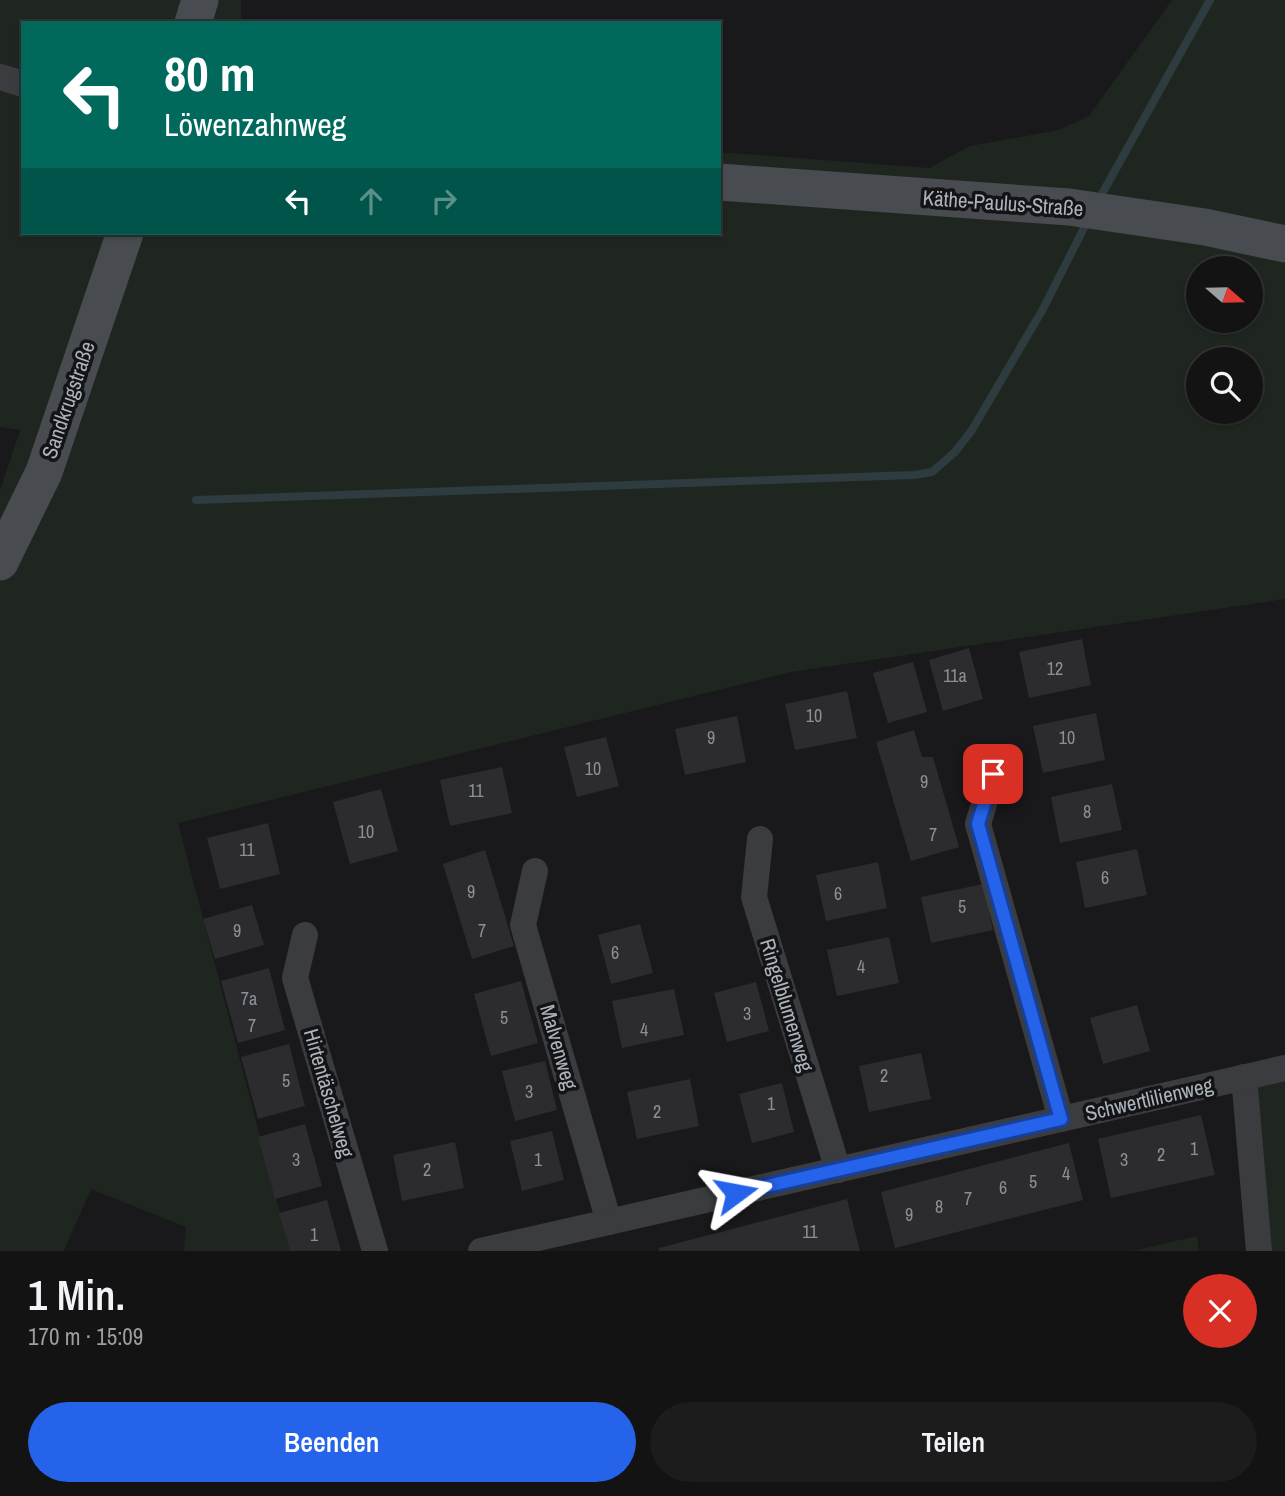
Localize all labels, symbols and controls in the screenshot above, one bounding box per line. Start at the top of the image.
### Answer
text: 80 m [164,40,256,106]
icon: left [49,49,140,140]
text: Löwenzahnweg [164,103,346,146]
icon: left [279,182,317,220]
icon: ahead [352,182,390,220]
icon: right [425,182,463,220]
street label: Käthe-Paulus-Straße [922,183,1084,223]
north arrow [1186,256,1264,332]
map controls [1186,256,1263,424]
street label: Sandkrugstraße [34,337,102,463]
button: search [1186,347,1263,424]
house number: 12 [1047,656,1063,681]
house number: 11a [943,663,967,688]
house number: 10 [806,703,822,728]
house number: 9 [707,725,715,750]
house number: 10 [1059,725,1075,750]
pin [963,744,1023,804]
icon: arrive [974,755,1012,793]
house number: 10 [585,756,601,781]
house number: 9 [920,769,928,794]
house number: 11 [468,778,484,803]
house number: 8 [1083,799,1091,824]
house number: 10 [358,819,374,844]
house number: 7 [929,822,937,847]
house number: 11 [239,837,255,862]
house number: 6 [1101,865,1109,890]
house number: 9 [467,879,475,904]
house number: 6 [834,881,842,906]
house number: 5 [958,894,966,919]
house number: 9 [233,918,241,943]
house number: 7 [478,918,486,943]
street label: Ringelblumenweg [753,935,821,1076]
house number: 6 [611,940,619,965]
house number: 4 [857,954,865,979]
house number: 7a [241,986,257,1011]
street label: Malvenweg [533,1001,585,1093]
house number: 3 [743,1001,751,1026]
house number: 5 [500,1005,508,1030]
house number: 7 [248,1013,256,1038]
house number: 4 [640,1017,648,1042]
street label: Hirtentäschelweg [297,1025,361,1161]
house number: 2 [880,1063,888,1088]
house number: 5 [282,1068,290,1093]
street label: Schwertlilienweg [1082,1070,1216,1128]
house number: 3 [525,1079,533,1104]
house number: 1 [767,1091,776,1116]
house number: 2 [653,1099,661,1124]
house number: 1 [1190,1136,1199,1161]
house number: 2 [1157,1142,1165,1167]
house number: 3 [292,1147,300,1172]
house number: 1 [534,1147,543,1172]
house number: 3 [1120,1147,1128,1172]
position arrow [699,1156,773,1230]
house number: 2 [423,1157,431,1182]
house number: 4 [1062,1161,1070,1186]
house number: 5 [1029,1169,1037,1194]
house number: 6 [999,1175,1007,1200]
house number: 7 [964,1186,972,1211]
house number: 8 [935,1194,943,1219]
house number: 9 [905,1202,913,1227]
house number: 11 [802,1219,818,1244]
house number: 1 [310,1222,319,1247]
text: 1 Min. [28,1267,125,1323]
button: close [1183,1274,1257,1348]
text: 170 m · 15:09 [28,1321,143,1352]
button: Beenden [28,1402,636,1482]
button: Teilen [650,1402,1257,1482]

